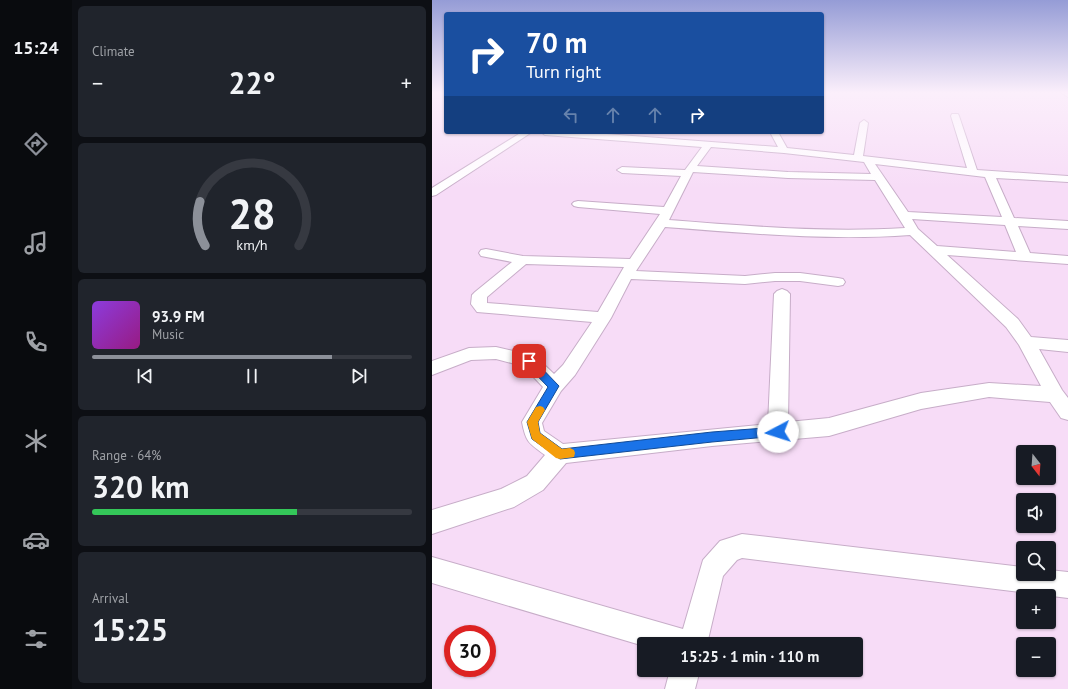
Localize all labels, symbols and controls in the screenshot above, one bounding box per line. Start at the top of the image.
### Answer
text: 70 m [526,24,587,61]
icon: right [460,28,512,80]
text: 15:24 [13,36,59,59]
text: Climate [92,43,135,60]
text: Turn right [526,60,601,83]
text: 22° [228,63,276,102]
text: − [92,69,103,97]
text: + [401,69,412,97]
icon: left [560,104,582,126]
icon: ahead [602,104,624,126]
icon: ahead [644,104,666,126]
icon: right [686,104,708,126]
icon: directions [22,130,50,158]
text: 28 [228,187,276,240]
icon: music [22,229,50,257]
text: km/h [236,234,268,253]
text: 93.9 FM [152,307,205,326]
text: Music [152,326,184,343]
icon: phone [22,328,50,356]
pin [512,344,546,378]
icon: arrive [518,350,540,372]
icon: previous [134,365,156,387]
icon: pause [241,365,263,387]
icon: next [348,365,370,387]
position arrow [757,411,799,453]
icon: climate [22,427,50,455]
north arrow [1016,445,1056,485]
map controls [1016,445,1056,677]
text: Range · 64% [92,447,161,464]
text: 320 km [92,467,190,506]
button: sound [1016,493,1056,533]
icon: car [22,526,50,554]
button: search [1016,541,1056,581]
button: + [1016,589,1056,629]
text: Arrival [92,590,128,607]
text: 15:25 [92,610,168,649]
icon: filters [22,625,50,653]
speed limit sign: 30 [444,625,496,677]
button: − [1016,637,1056,677]
text: 15:25 · 1 min · 110 m [681,647,819,666]

